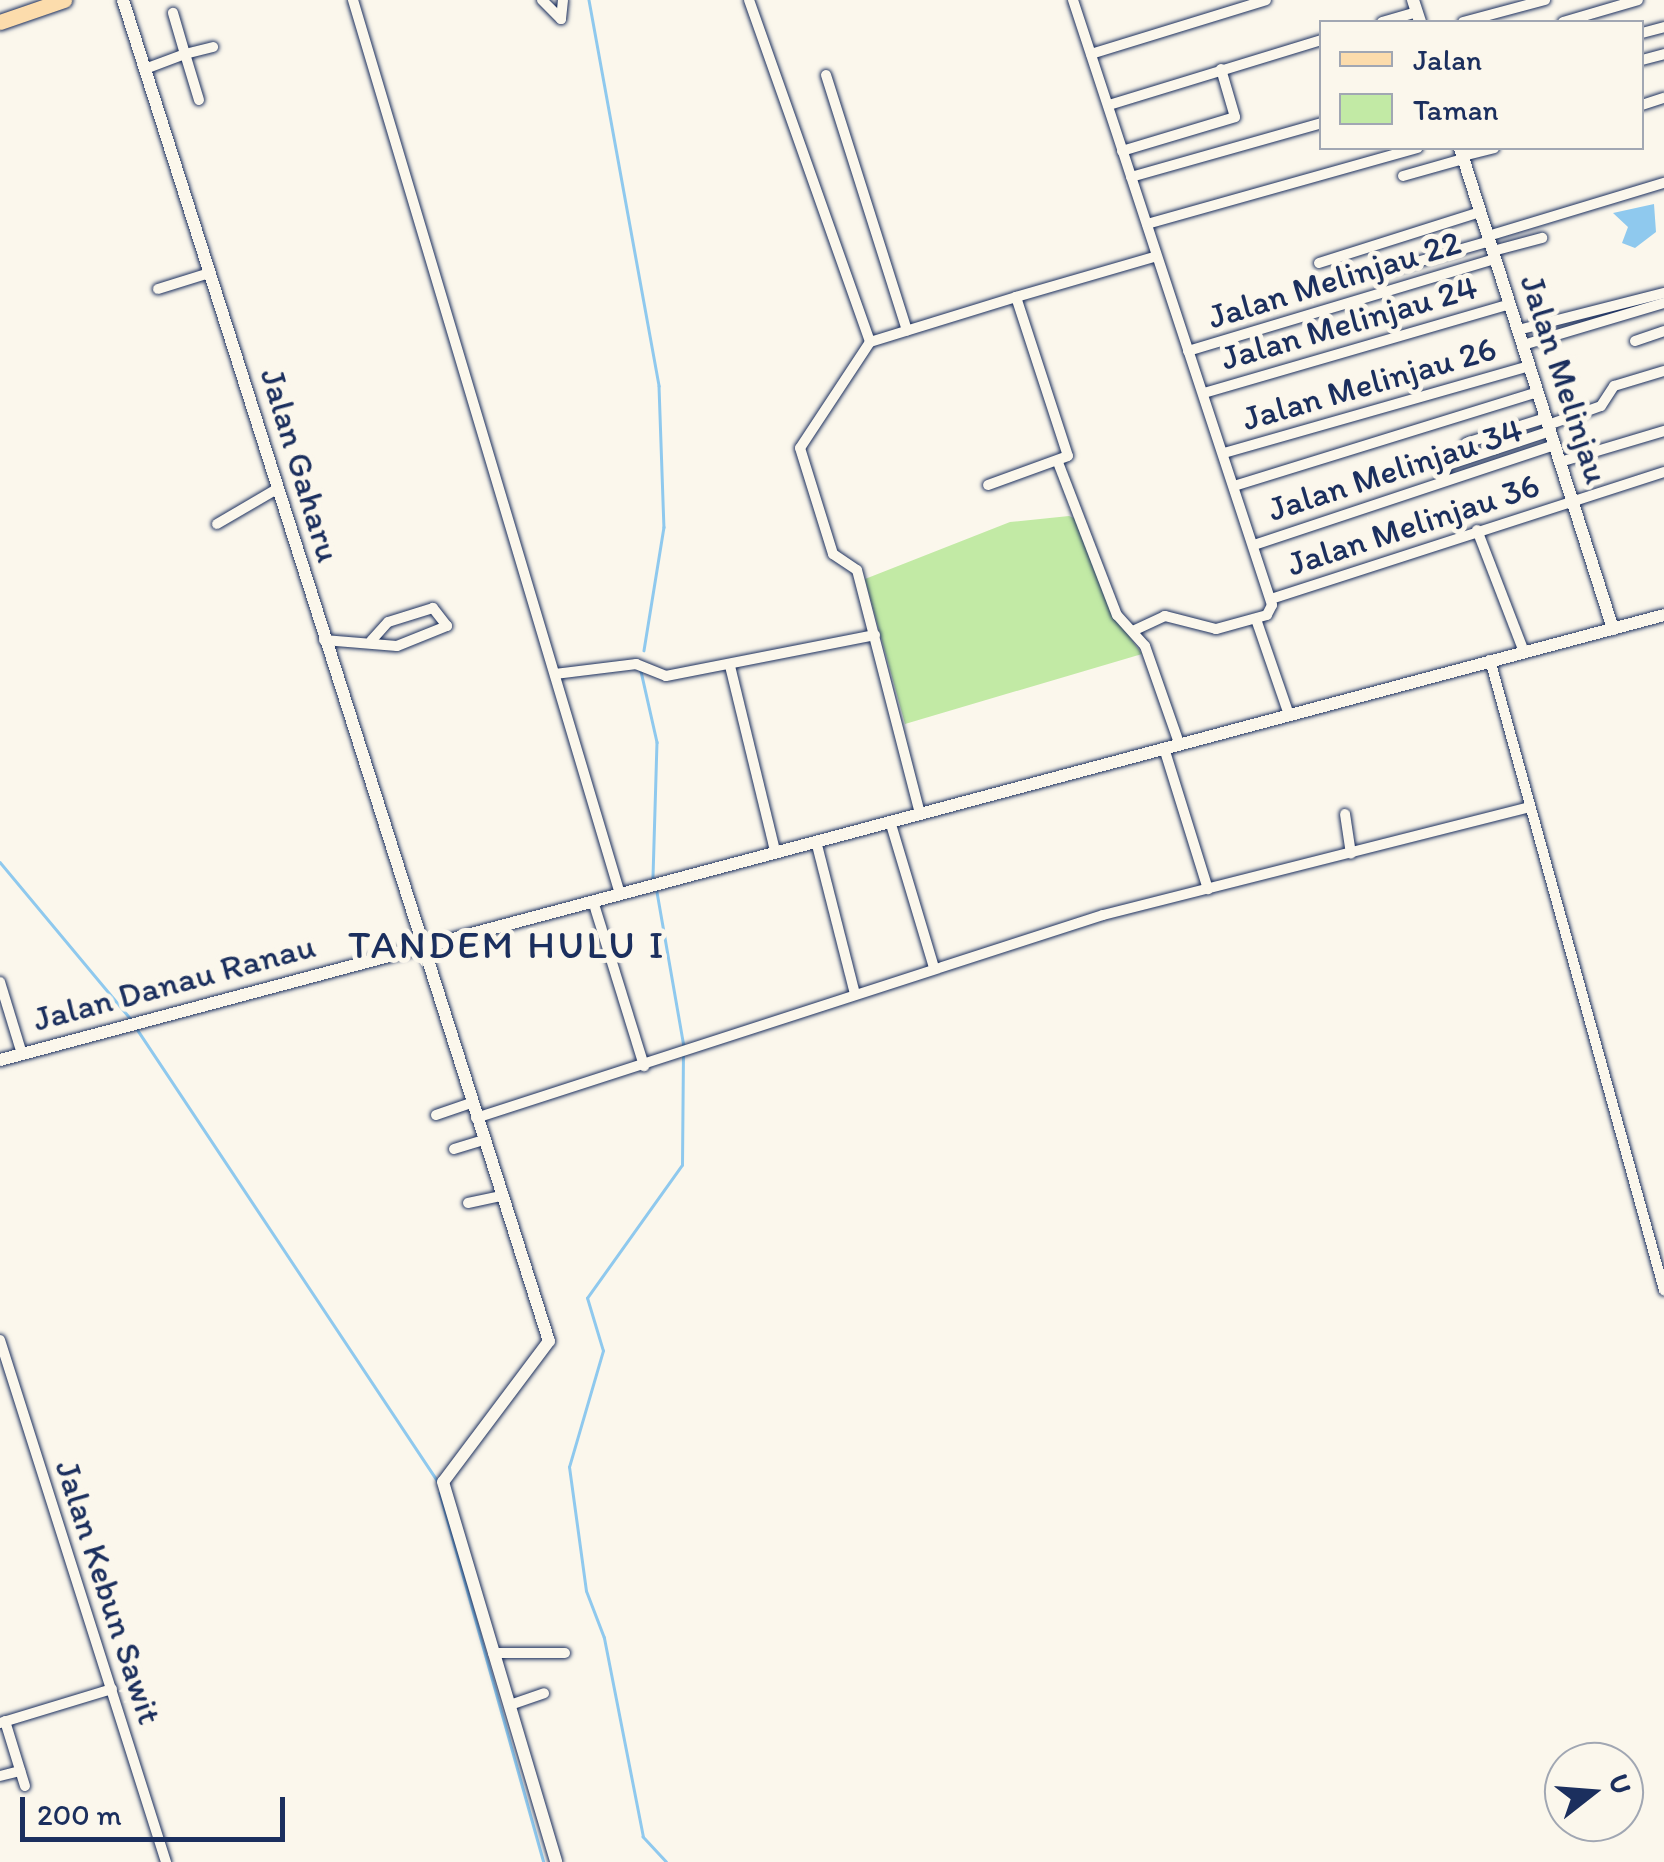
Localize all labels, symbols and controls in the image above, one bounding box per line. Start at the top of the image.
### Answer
legend [1319,20,1644,150]
text: Jalan [1413,41,1482,78]
text: Taman [1413,91,1498,128]
street label: Jalan Melinjau 22 [1203,221,1465,337]
street label: Jalan Melinjau 24 [1217,266,1481,378]
street label: Jalan Melinjau [1512,270,1618,488]
street label: Jalan Melinjau 26 [1238,327,1500,439]
street label: Jalan Gaharu [252,364,350,566]
street label: Jalan Melinjau 34 [1263,408,1527,530]
street label: Jalan Melinjau 36 [1282,464,1544,584]
district label: TANDEM HULU I [347,920,667,968]
street label: Jalan Danau Ranau [29,924,319,1040]
street label: Jalan Kebun Sawit [47,1455,171,1729]
north arrow [1544,1742,1644,1842]
text: U [1602,1770,1640,1798]
scale bar [25,1777,290,1839]
text: 200 m [37,1796,122,1833]

